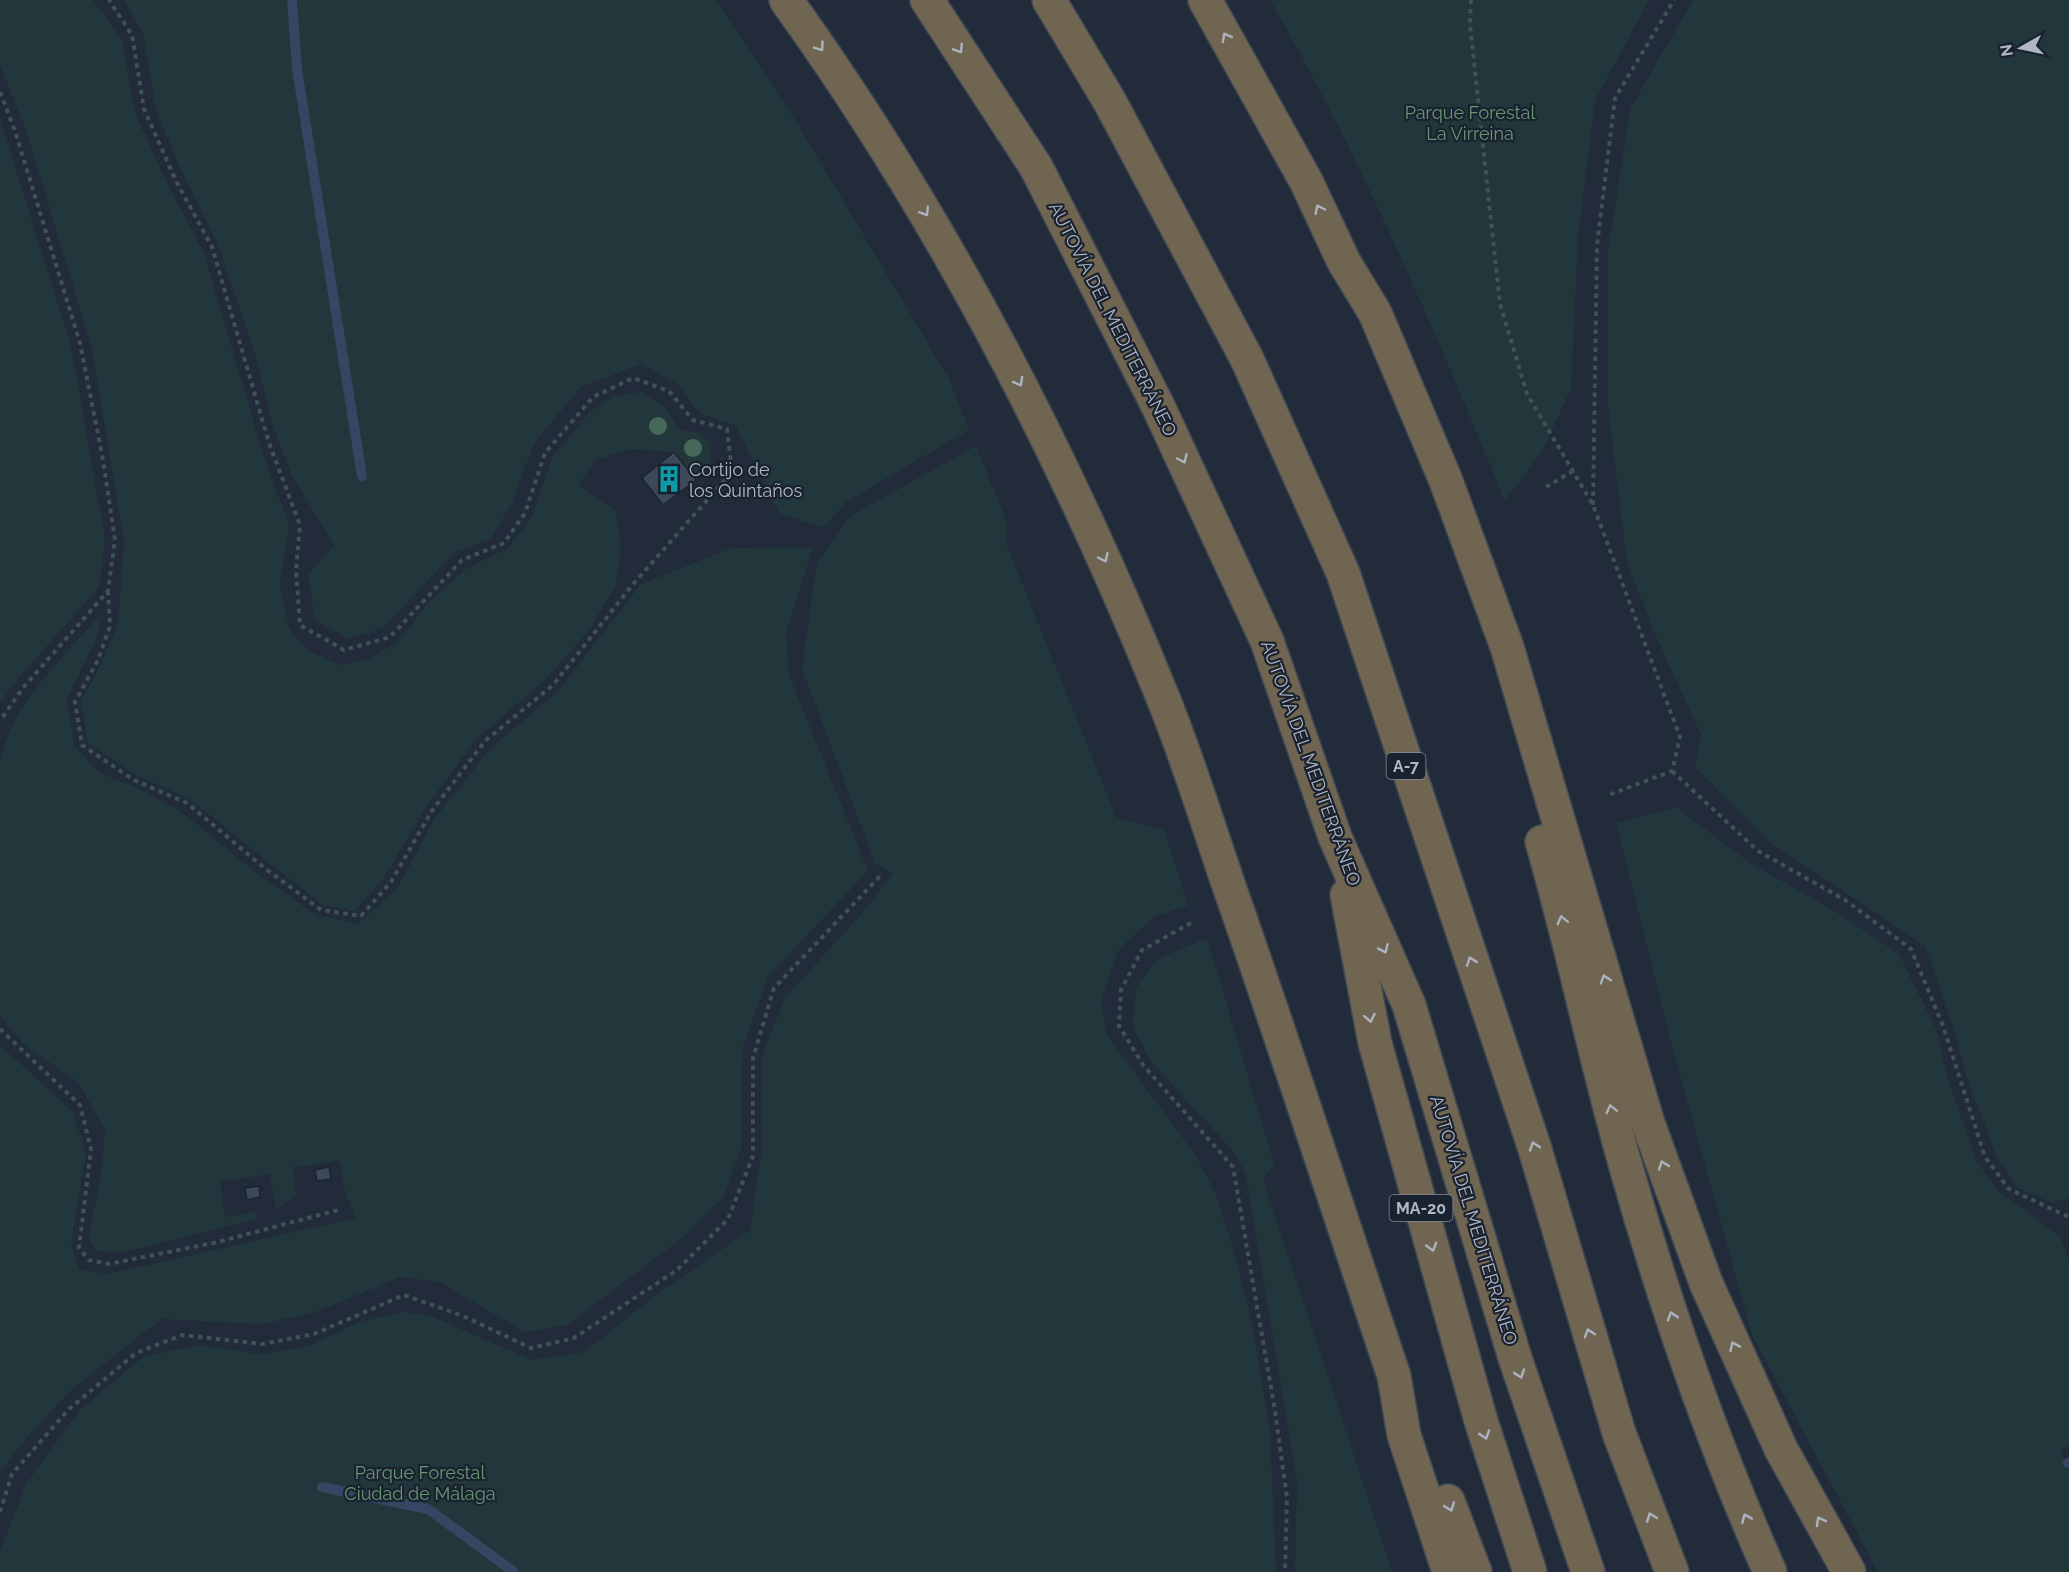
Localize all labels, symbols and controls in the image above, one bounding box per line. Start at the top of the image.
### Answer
north arrow [1991,18,2051,78]
one-way arrow [1222,33,1233,43]
one-way arrow [813,41,824,52]
one-way arrow [951,43,963,53]
text: N [1996,43,2017,58]
park label: Parque Forestal La Virreina [1405,102,1535,144]
street label: AUTOVÍA DEL MEDITERRÁNEO [1045,198,1182,440]
one-way arrow [1314,204,1326,215]
one-way arrow [918,205,929,216]
one-way arrow [1012,376,1023,386]
one-way arrow [1175,453,1187,464]
place label: Cortijo de los Quintaños [689,459,802,501]
building icon: Cortijo de los Quintaños [654,464,684,494]
one-way arrow [1096,551,1108,562]
street label: AUTOVÍA DEL MEDITERRÁNEO [1257,637,1366,889]
road number: A-7 [1386,753,1426,779]
one-way arrow [1557,915,1570,925]
one-way arrow [1377,942,1389,953]
one-way arrow [1466,956,1479,967]
one-way arrow [1600,974,1612,984]
one-way arrow [1363,1013,1376,1023]
street label: AUTOVÍA DEL MEDITERRÁNEO [1426,1092,1523,1347]
one-way arrow [1606,1104,1618,1114]
one-way arrow [1528,1141,1541,1152]
one-way arrow [1658,1160,1671,1171]
road number: MA-20 [1390,1195,1452,1221]
one-way arrow [1425,1241,1437,1252]
one-way arrow [1667,1311,1680,1322]
one-way arrow [1584,1328,1596,1338]
one-way arrow [1730,1342,1742,1353]
one-way arrow [1513,1368,1526,1379]
one-way arrow [1478,1429,1491,1440]
park label: Parque Forestal Ciudad de Málaga [344,1462,496,1504]
one-way arrow [1443,1501,1456,1511]
one-way arrow [1646,1512,1658,1523]
one-way arrow [1741,1514,1753,1525]
one-way arrow [1816,1517,1828,1527]

